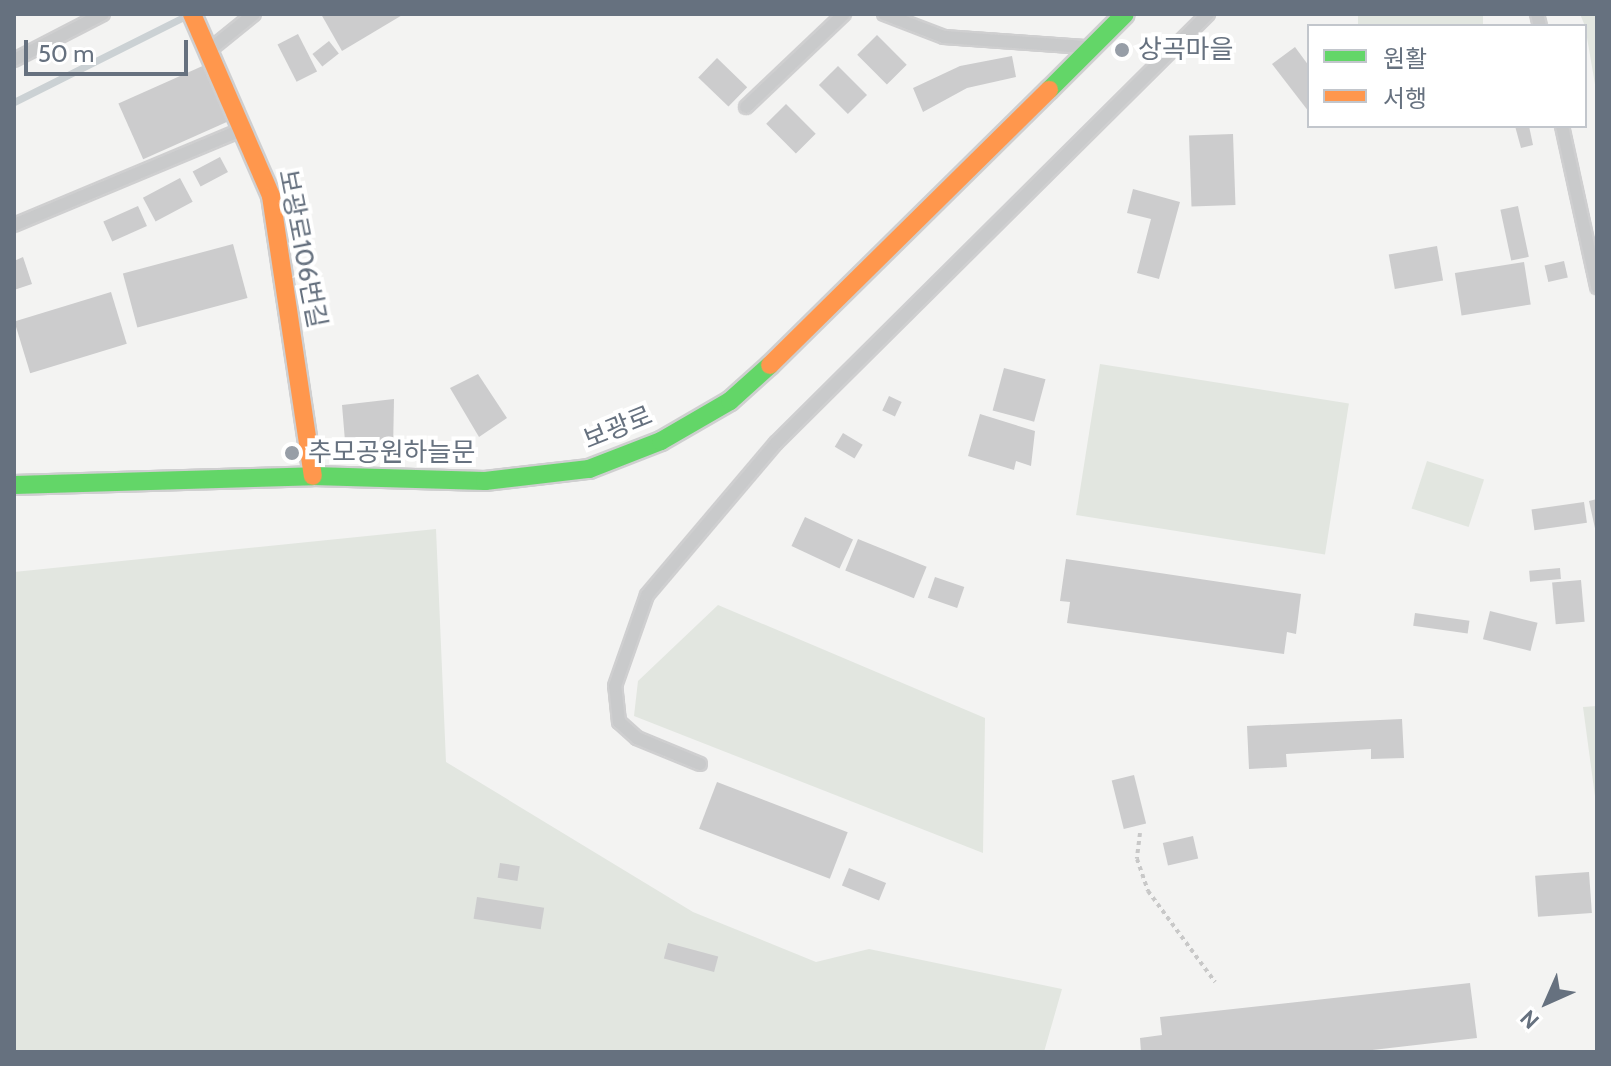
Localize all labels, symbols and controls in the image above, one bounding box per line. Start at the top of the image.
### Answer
scale bar [28,24,192,74]
legend [1307,24,1587,128]
place label: 상곡마을 [1138,34,1234,66]
text: 50 m [38,39,94,68]
marker: 상곡마을 [1113,41,1131,59]
text: 원활 [1383,44,1427,73]
text: 서행 [1383,84,1427,113]
street label: 보광로106번길 [271,167,333,331]
street label: 보광로 [579,400,657,456]
place label: 추모공원하늘문 [308,437,475,469]
marker: 추모공원하늘문 [283,444,301,462]
north arrow [1507,962,1587,1042]
text: N [1515,1004,1545,1034]

